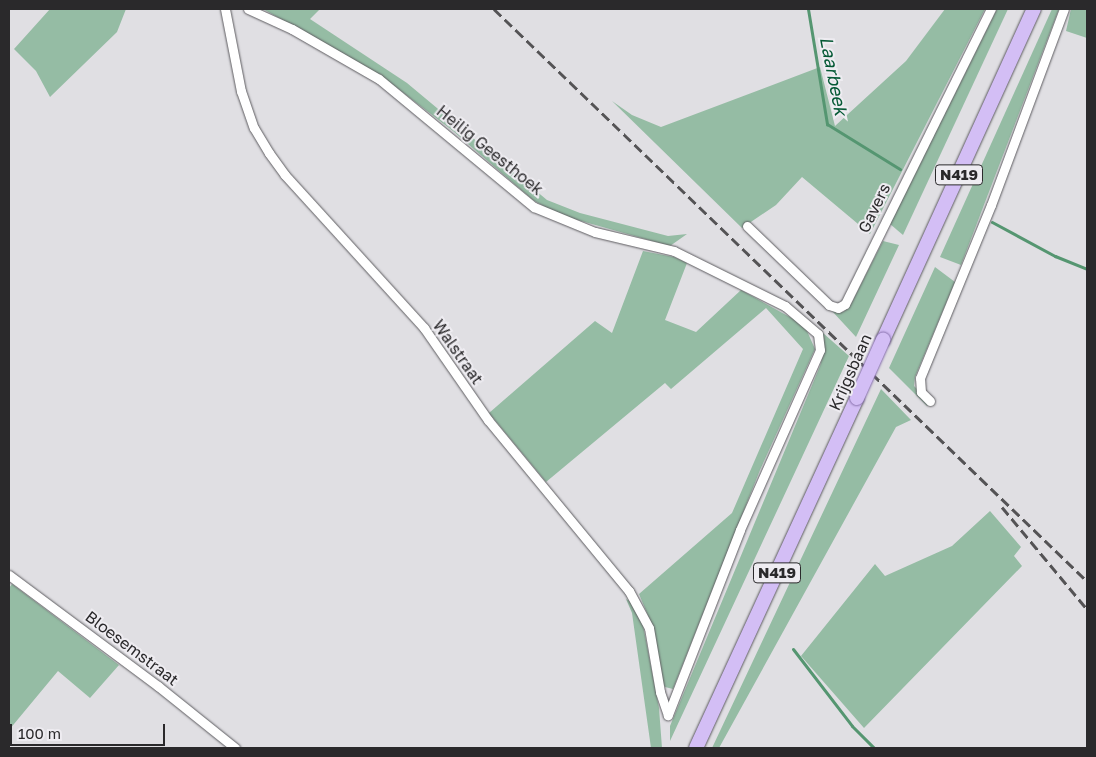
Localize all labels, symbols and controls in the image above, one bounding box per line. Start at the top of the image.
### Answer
water label: Laarbeek [816,35,852,117]
street label: Heilig Geesthoek [433,101,547,199]
road number: N419 [934,162,984,188]
street label: Gavers [854,180,894,236]
street label: Walstraat [429,316,487,388]
street label: Krijgsbaan [825,331,875,413]
road number: N419 [752,560,802,586]
street label: Bloesemstraat [82,607,182,689]
scale bar [12,714,168,746]
text: 100 m [18,724,61,742]

